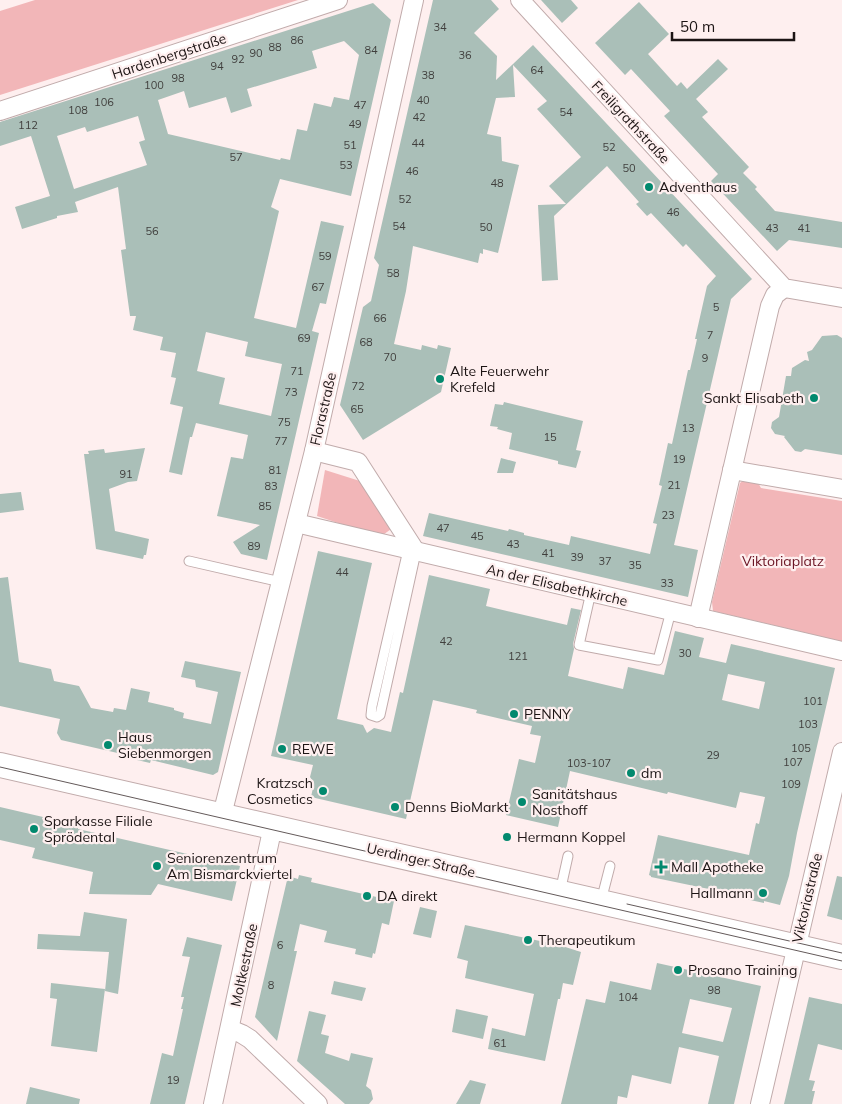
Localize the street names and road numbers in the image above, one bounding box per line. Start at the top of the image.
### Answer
street label: Hardenbergstraße [109,29,229,83]
street label: Freiligrathstraße [588,77,674,167]
street label: Florastraße [306,371,340,447]
street label: An der Elisabethkirche [485,560,629,610]
street label: Uerdinger Straße [365,839,477,881]
street label: Viktoriastraße [788,851,826,945]
street label: Moltkestraße [226,922,262,1008]

